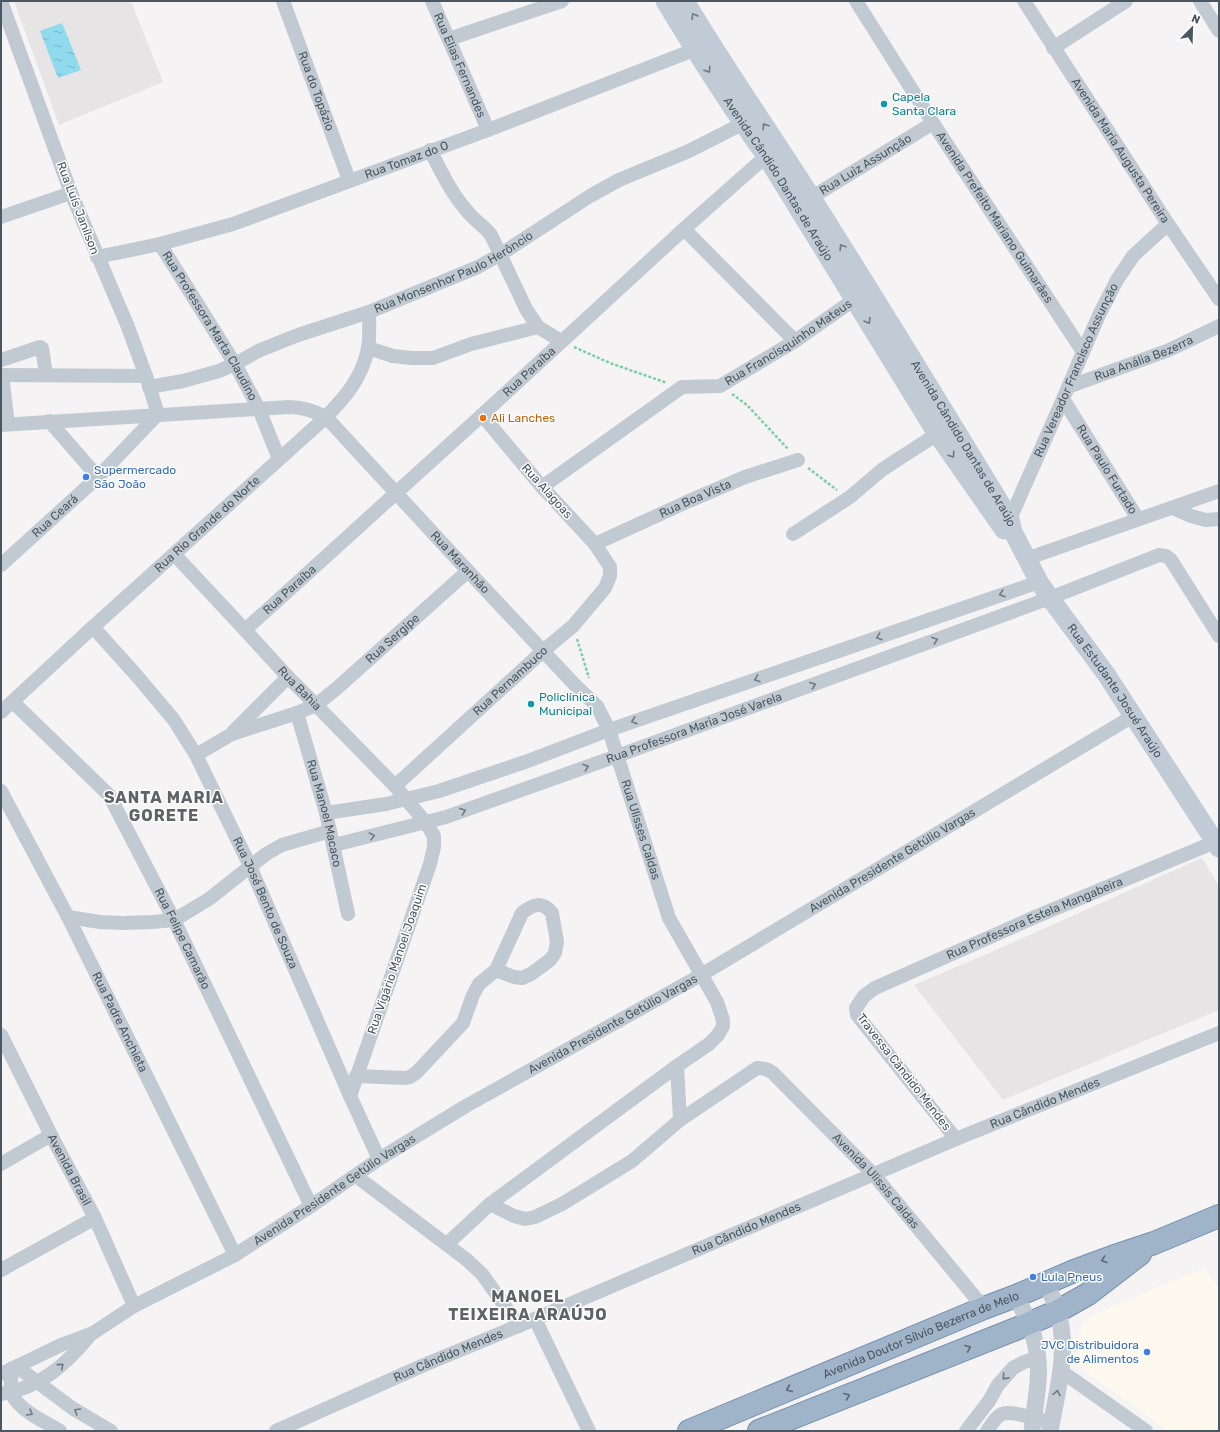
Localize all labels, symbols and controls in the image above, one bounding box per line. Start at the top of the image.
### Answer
north arrow [1172,8,1212,48]
street label: Rua Elias Fernandes [431,11,489,120]
text: N [1190,12,1202,27]
one-way arrow [692,13,699,20]
street label: Rua do Topázio [295,49,337,133]
one-way arrow [703,66,710,73]
street label: Avenida Maria Augusta Pereira [1069,75,1173,226]
place label: Capela Santa Clara [892,90,956,118]
street label: Avenida Cândido Dantas de Araújo [720,94,836,264]
marker: Capela Santa Clara [879,99,889,109]
one-way arrow [762,123,769,130]
street label: Avenida Prefeito Mariano Guimarães [934,129,1056,306]
street label: Rua Luiz Assunção [817,131,914,198]
street label: Rua Tomaz do O [363,138,451,182]
street label: Rua Luís Janílson [54,160,102,256]
street label: Rua Monsenhor Paulo Herôncio [372,228,535,316]
one-way arrow [840,244,847,251]
street label: Rua Professora Marta Claudino [159,249,260,403]
street label: Rua Vereador Francisco Assunção [1031,281,1121,460]
street label: Rua Francisquinho Mateus [722,297,854,388]
one-way arrow [864,317,871,324]
street label: Rua Anália Bezerra [1092,332,1195,384]
street label: Rua Paraíba [500,344,558,399]
street label: Avenida Cândido Dantas de Araújo [908,358,1019,528]
place label: Ali Lanches [491,411,555,425]
marker: Ali Lanches [478,413,488,423]
street label: Rua Paulo Furtado [1074,422,1140,517]
one-way arrow [947,451,955,458]
street label: Rua Alagoas [519,461,575,521]
place label: Supermercado São João [94,463,176,491]
marker: Supermercado São João [81,472,91,482]
street label: Rua Rio Grande do Norte [152,473,263,575]
street label: Rua Boa Vista [657,477,733,521]
street label: Rua Ceará [29,492,81,540]
street label: Rua Maranhão [428,528,493,597]
street label: Rua Paraíba [260,562,319,617]
one-way arrow [999,590,1006,598]
street label: Rua Sergipe [363,611,422,666]
street label: Rua Estudante Josué Araújo [1064,621,1166,760]
one-way arrow [876,632,883,640]
one-way arrow [932,636,939,645]
street label: Rua Pernambuco [470,643,550,718]
street label: Rua Bahia [275,664,324,713]
one-way arrow [753,674,760,683]
one-way arrow [810,681,817,689]
street label: Rua Professora Maria José Varela [604,689,784,766]
place label: Policlínica Municipal [539,690,595,718]
marker: Policlínica Municipal [526,699,536,709]
one-way arrow [630,717,637,725]
street label: Rua Manoel Macaco [304,758,345,868]
one-way arrow [582,764,589,772]
street label: Rua Ulisses Caldas [618,778,663,882]
district label: SANTA MARIA GORETE [104,788,224,825]
street label: Avenida Presidente Getúlio Vargas [806,805,978,916]
one-way arrow [460,807,467,815]
one-way arrow [369,832,375,840]
street label: Rua José Bento de Souza [230,835,301,971]
street label: Rua Professora Estela Mangabeira [944,874,1125,962]
street label: Rua Vigário Manoel Joaquim [365,882,429,1036]
street label: Rua Felipe Camarão [152,886,213,992]
street label: Rua Padre Anchieta [89,970,151,1075]
street label: Avenida Presidente Getúlio Vargas [526,971,700,1077]
street label: Travessa Cândido Mendes [854,1011,954,1133]
street label: Rua Cândido Mendes [988,1075,1102,1132]
street label: Avenida Ulissis Caldas [830,1130,922,1232]
street label: Avenida Presidente Getúlio Vargas [251,1131,418,1248]
street label: Avenida Brasil [45,1132,94,1208]
street label: Rua Cândido Mendes [690,1199,803,1258]
one-way arrow [1100,1255,1107,1263]
place label: Lula Pneus [1041,1270,1102,1284]
marker: Lula Pneus [1028,1272,1038,1282]
district label: MANOEL TEIXEIRA ARAÚJO [448,1287,608,1324]
street label: Avenida Doutor Sílvio Bezerra de Melo [821,1288,1021,1381]
street label: Rua Cândido Mendes [391,1326,505,1385]
place label: JVC Distribuidora de Alimentos [1041,1338,1139,1366]
one-way arrow [965,1345,972,1353]
marker: JVC Distribuidora de Alimentos [1142,1347,1152,1357]
one-way arrow [56,1363,64,1371]
one-way arrow [1002,1372,1010,1380]
one-way arrow [786,1384,794,1392]
one-way arrow [1053,1390,1061,1396]
one-way arrow [843,1393,851,1401]
one-way arrow [26,1409,33,1416]
one-way arrow [74,1409,81,1416]

